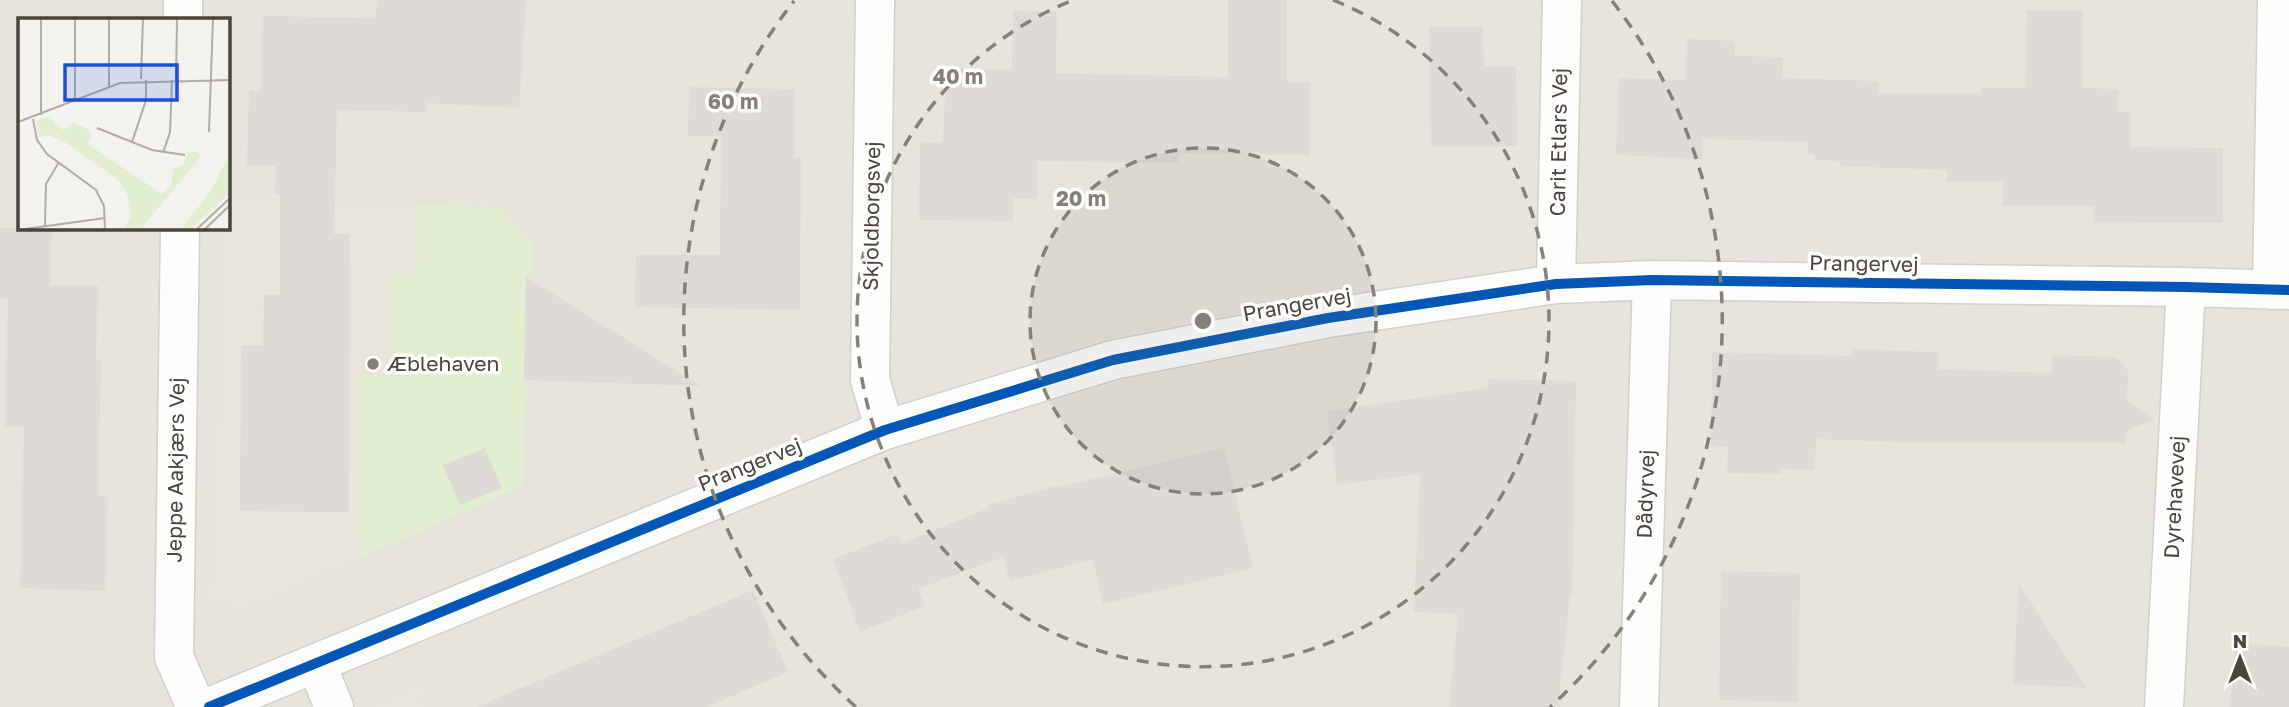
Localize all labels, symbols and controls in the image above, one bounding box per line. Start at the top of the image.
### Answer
inset map [18,18,229,229]
text: 40 m [933,63,983,89]
street label: Carit Etlars Vej [1544,67,1572,217]
text: 60 m [708,88,758,114]
street label: Skjoldborgsvej [857,141,885,291]
text: 20 m [1056,185,1106,211]
street label: Prangervej [1809,249,1919,277]
street label: Prangervej [1241,282,1353,326]
centre of rings [1191,309,1215,333]
place label: Æblehaven [387,350,499,376]
marker: Æblehaven [365,356,381,372]
street label: Jeppe Aakjærs Vej [160,377,190,563]
street label: Prangervej [694,431,805,497]
street label: Dyrehavevej [2158,435,2190,559]
street label: Dådyrvej [1630,449,1660,539]
north arrow [2205,623,2275,693]
text: N [2233,629,2247,652]

